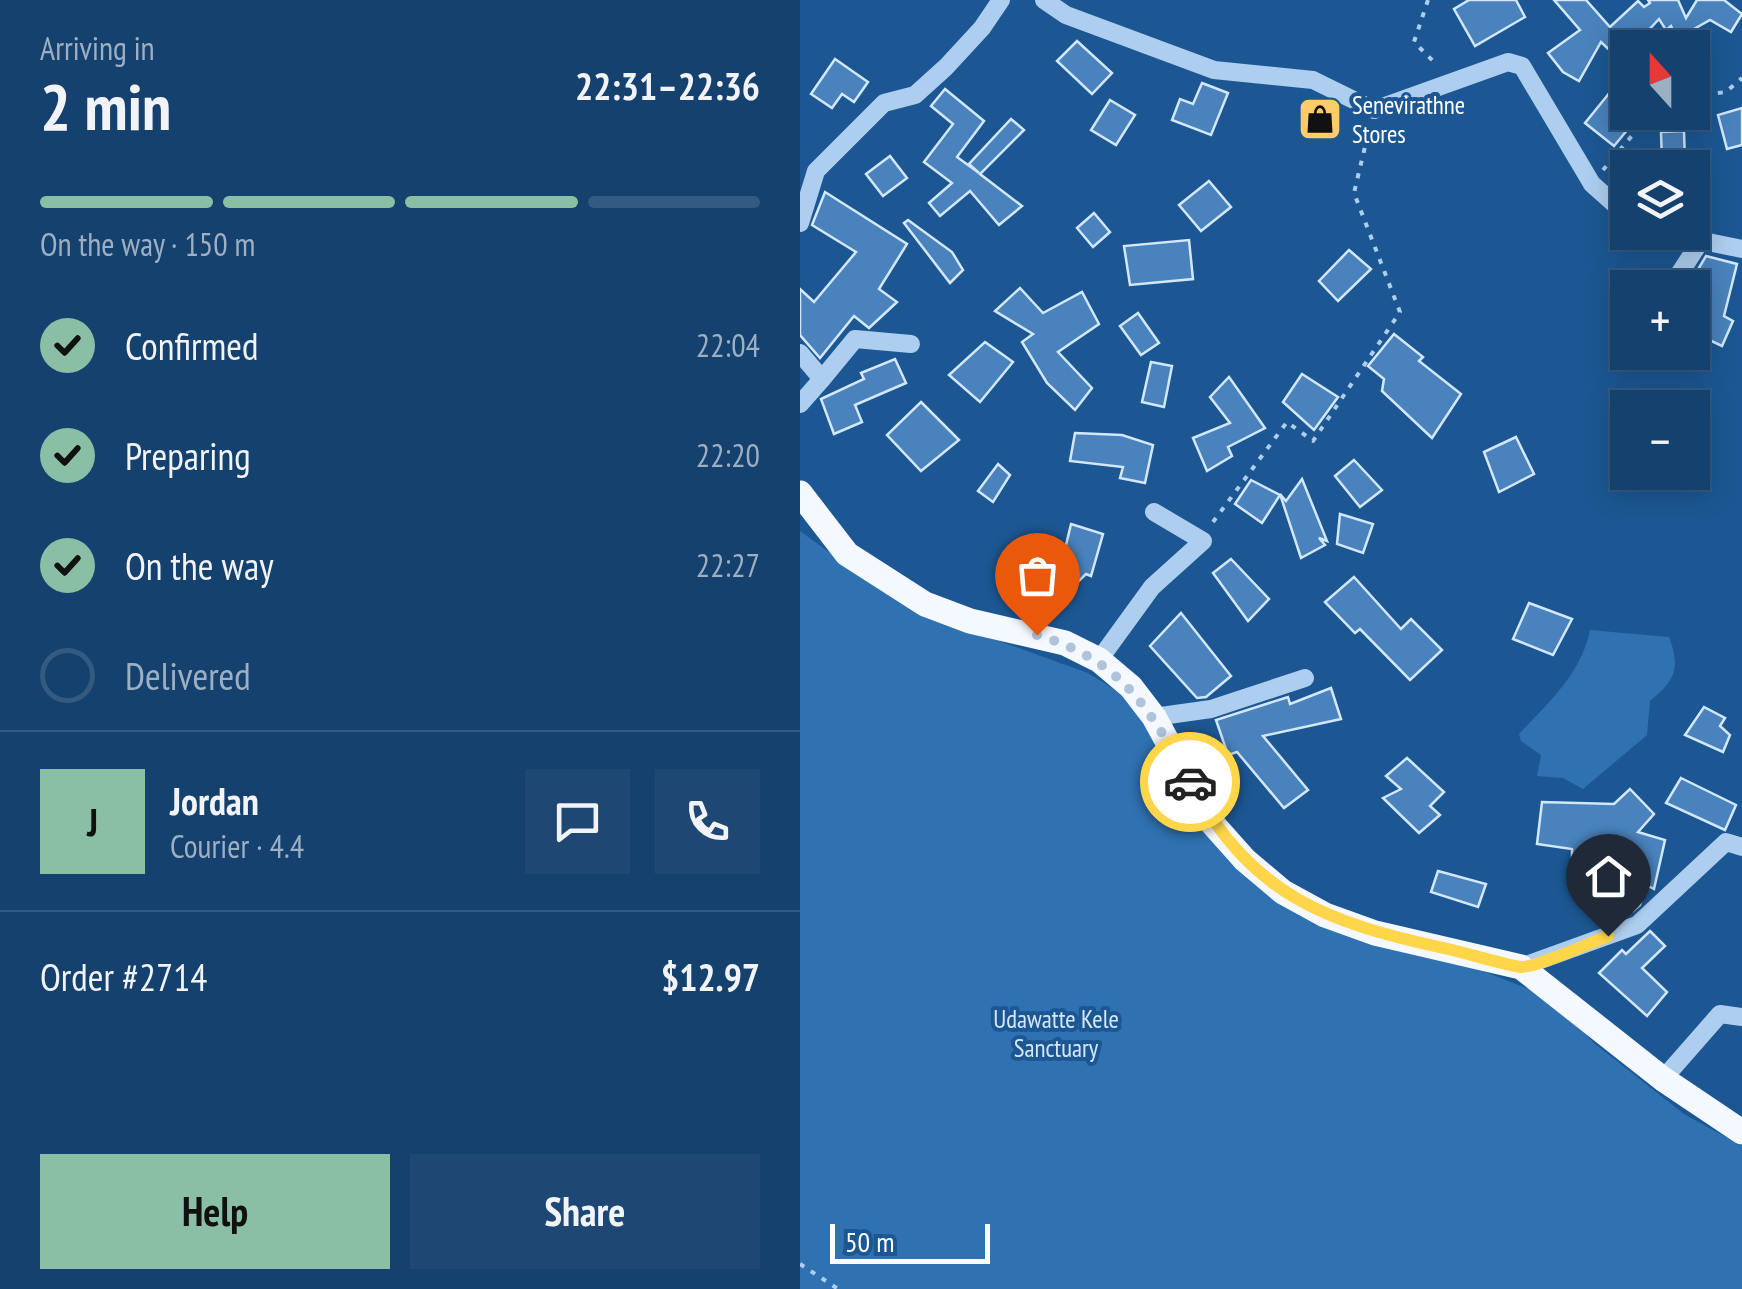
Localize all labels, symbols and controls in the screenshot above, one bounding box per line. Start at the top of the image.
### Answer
text: Arriving in [40,27,155,69]
north arrow [1610,30,1710,130]
map controls [1610,30,1710,490]
text: 22:31–22:36 [575,61,760,110]
text: 2 min [40,64,171,148]
place label: Senevirathne Stores [1352,89,1465,150]
shop icon: Senevirathne Stores [1297,96,1343,142]
button: layers [1610,150,1710,250]
text: On the way · 150 m [40,223,255,265]
button: + [1610,270,1710,370]
icon: check [40,318,95,373]
text: Confirmed [125,321,258,370]
text: 22:04 [696,324,760,366]
button: − [1610,390,1710,490]
icon: check [40,428,95,483]
text: Preparing [125,431,251,480]
text: 22:20 [696,434,760,476]
pin [995,533,1080,636]
icon: check [40,538,95,593]
text: On the way [125,541,273,590]
text: 22:27 [696,544,760,586]
icon: bag [1010,548,1065,603]
text: Delivered [125,651,251,700]
courier [1140,732,1240,832]
icon: car [1163,755,1218,810]
button: chat [525,769,630,874]
button: phone [655,769,760,874]
text: Jordan [170,776,259,825]
text: J [87,797,98,846]
text: Courier · 4.4 [170,825,304,867]
pin [1566,834,1651,937]
icon: home [1581,849,1636,904]
text: Order #2714 [40,952,207,1001]
text: $12.97 [661,952,760,1001]
park label: Udawatte Kele Sanctuary [993,1003,1119,1064]
button: Help [40,1154,390,1269]
button: Share [410,1154,760,1269]
scale bar [830,1219,990,1264]
text: 50 m [845,1223,894,1260]

